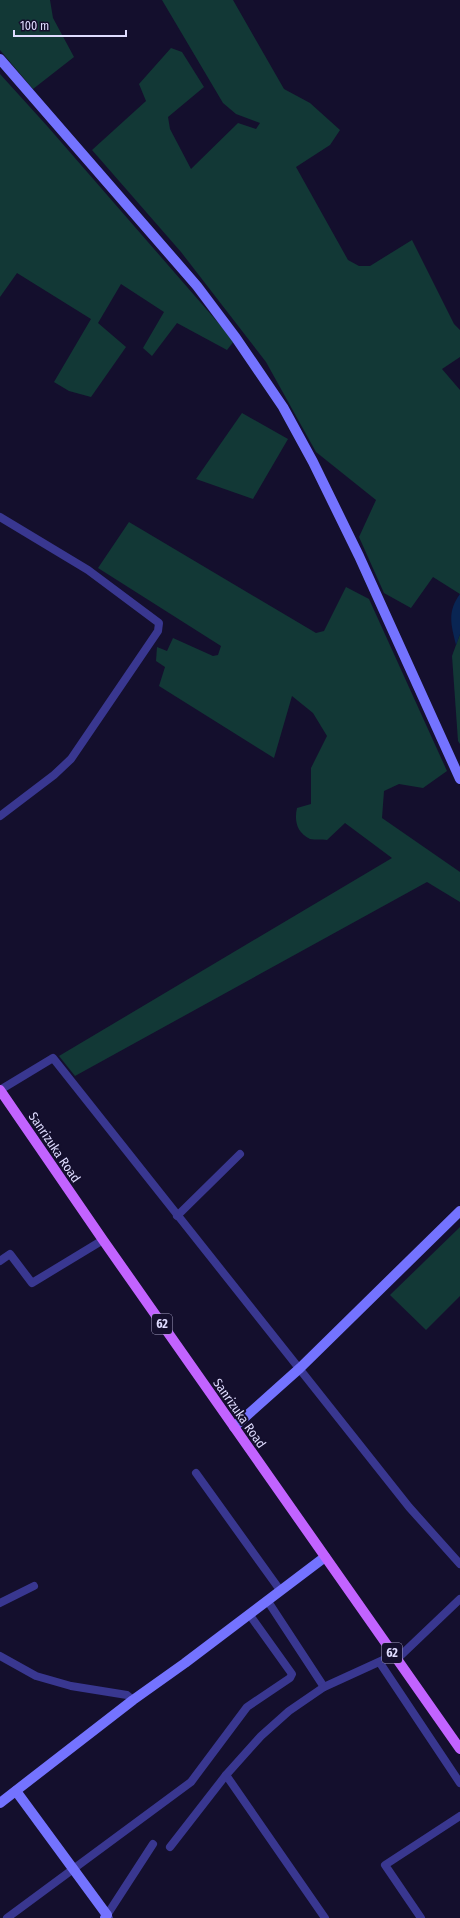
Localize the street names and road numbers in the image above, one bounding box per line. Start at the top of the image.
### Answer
street label: Sanrizuka Road [26,1109,84,1185]
road number: 62 [152,1314,172,1334]
street label: Sanrizuka Road [210,1376,269,1451]
road number: 62 [382,1643,402,1663]

